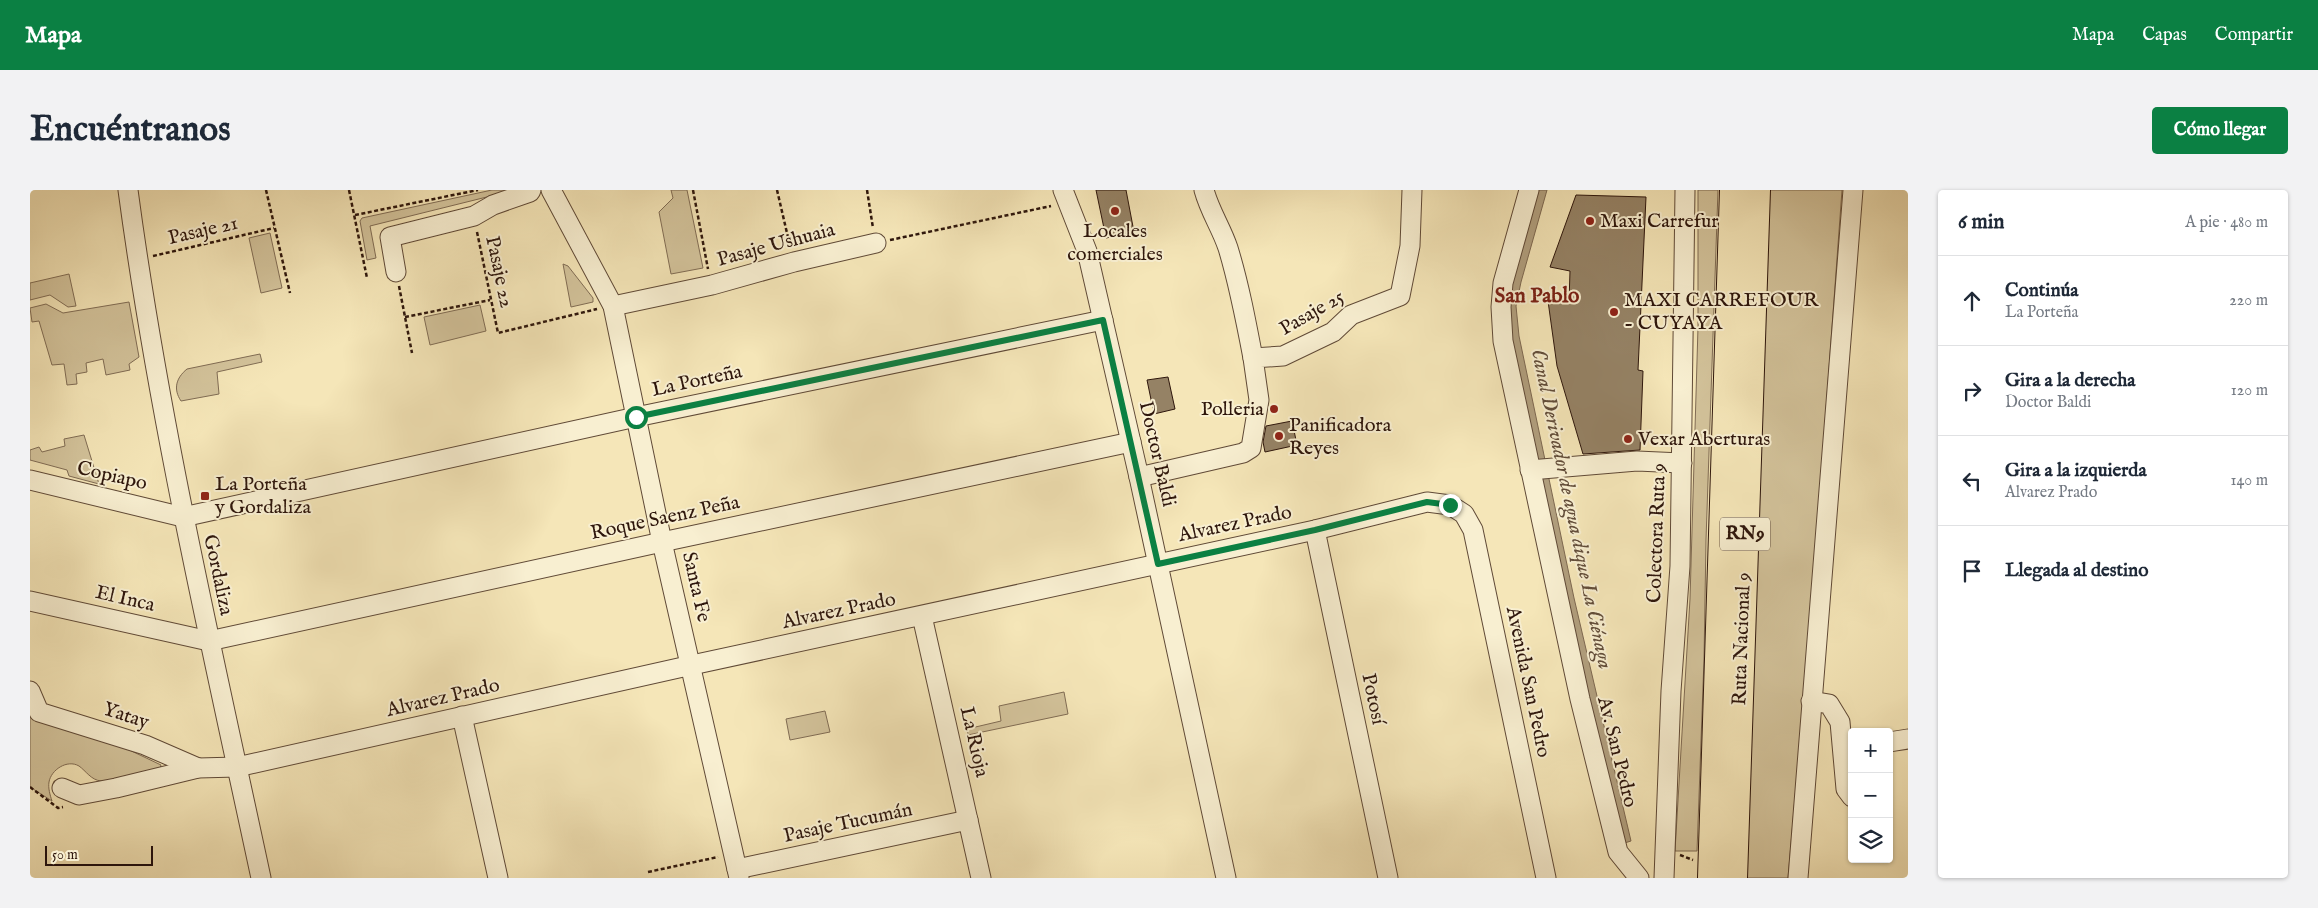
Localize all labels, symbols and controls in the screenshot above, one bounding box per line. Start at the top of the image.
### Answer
text: Mapa [25,20,81,51]
text: Mapa [2072,24,2114,47]
text: Capas [2142,24,2187,47]
text: Compartir [2215,24,2293,47]
button: Cómo llegar [2152,107,2288,154]
text: Encuéntranos [30,108,230,153]
marker: Locales comerciales [1109,205,1121,217]
place label: Maxi Carrefur [1600,209,1719,234]
text: 6 min [1958,209,2004,236]
street label: Pasaje 21 [166,211,240,251]
text: A pie · 480 m [2185,213,2268,233]
marker: Maxi Carrefur [1584,215,1596,227]
street label: Pasaje Ushuaia [714,217,838,273]
place label: Locales comerciales [1067,219,1163,267]
street label: Pasaje 22 [479,234,519,310]
text: Continúa [2005,279,2079,303]
district label: San Pablo [1495,283,1580,310]
street label: Pasaje 25 [1275,285,1349,341]
icon: ahead [1958,287,1986,315]
place label: MAXI CARREFOUR - CUYAYA [1624,288,1819,336]
text: 220 m [2229,291,2268,311]
text: La Porteña [2005,303,2078,323]
marker: MAXI CARREFOUR - CUYAYA [1608,306,1620,318]
water label: Canal Derivador de agua dique La Ciénaga [1524,347,1618,671]
street label: La Porteña [649,359,745,403]
text: Gira a la derecha [2005,369,2135,393]
icon: right [1958,377,1986,405]
text: 120 m [2231,381,2268,401]
text: Doctor Baldi [2005,393,2091,413]
place label: Polleria [1201,397,1264,422]
street label: Doctor Baldi [1133,399,1181,509]
marker: Polleria [1268,403,1280,415]
route start [625,406,648,429]
place label: Panificadora Reyes [1289,413,1392,461]
place label: Vexar Aberturas [1637,427,1770,452]
marker: Panificadora Reyes [1273,430,1285,442]
marker: Vexar Aberturas [1622,433,1634,445]
street label: Copiapo [74,456,150,496]
text: Gira a la izquierda [2005,459,2147,483]
street label: Colectora Ruta 9 [1642,463,1672,603]
icon: left [1958,467,1986,495]
text: 140 m [2230,471,2268,491]
place label: La Porteña y Gordaliza [214,472,312,520]
text: Alvarez Prado [2005,483,2097,503]
marker: La Porteña y Gordaliza [199,490,211,502]
street label: Roque Saenz Peña [588,490,742,546]
route end [1439,494,1462,517]
street label: Alvarez Prado [1175,500,1294,548]
road number: RN9 [1720,518,1770,550]
street label: Gordaliza [197,532,239,618]
street label: Santa Fe [676,550,716,624]
icon: arrive [1958,557,1986,585]
text: Llegada al destino [2005,559,2148,583]
street label: Ruta Nacional 9 [1727,572,1757,706]
street label: El Inca [93,580,157,618]
street label: Alvarez Prado [779,587,898,635]
street label: Avenida San Pedro [1500,603,1556,760]
street label: Potosí [1355,671,1391,729]
street label: Alvarez Prado [383,673,502,723]
street label: Av. San Pedro [1591,693,1643,810]
street label: Yatay [100,697,152,735]
street label: La Rioja [954,704,994,780]
map controls [1848,728,1893,863]
button: + [1848,728,1893,773]
button: − [1848,773,1893,818]
street label: Pasaje Tucumán [781,797,915,849]
button: layers [1848,818,1893,863]
scale bar [45,843,152,866]
text: 50 m [52,846,78,864]

